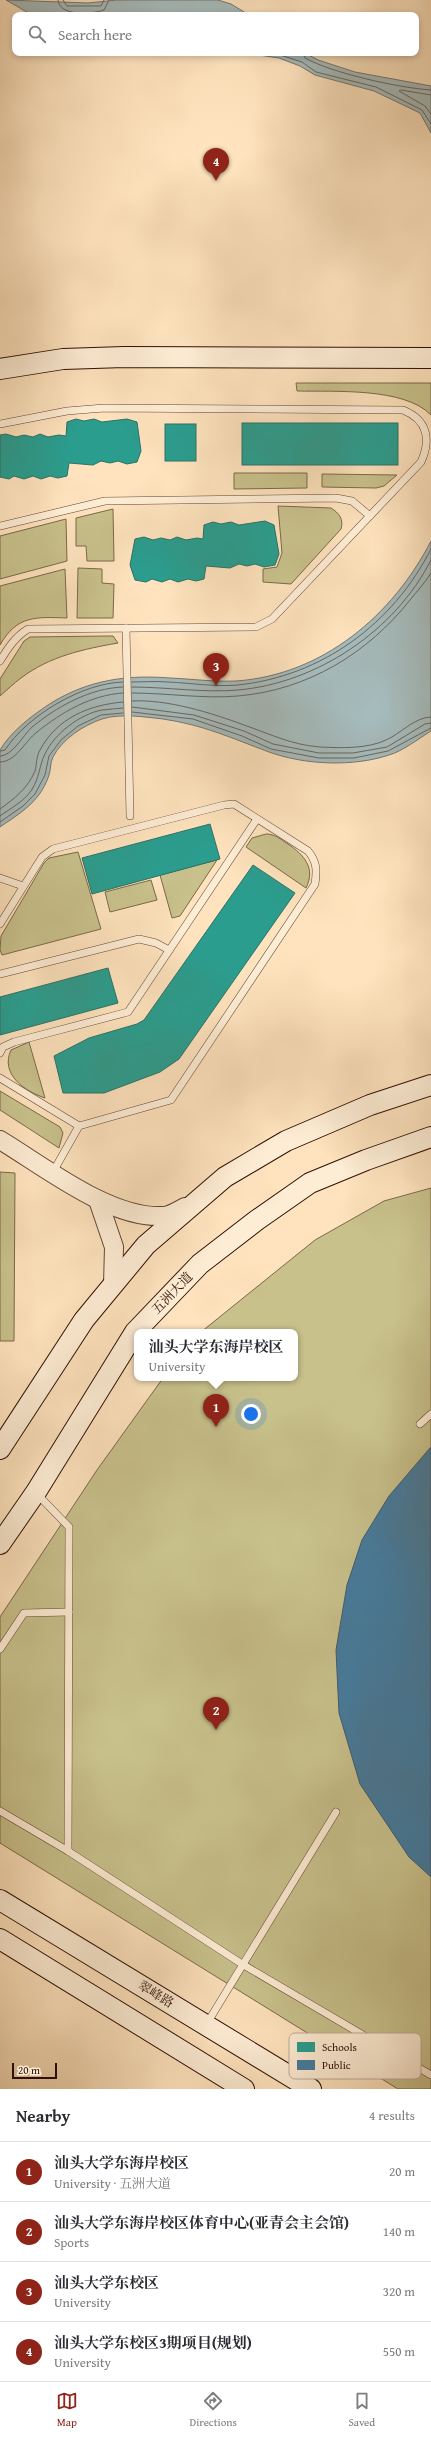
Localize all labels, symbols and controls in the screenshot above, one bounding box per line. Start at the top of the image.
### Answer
search box [12,12,419,56]
icon: search [26,23,48,45]
text: Search here [58,24,132,45]
pin: 4 [203,148,229,181]
pin: 3 [203,653,229,686]
street label: 五洲大道 [147,1268,197,1318]
popup [134,1329,298,1381]
text: 汕头大学东海岸校区 [148,1336,284,1357]
text: University [148,1357,206,1376]
pin: 1 [203,1394,229,1427]
your location [241,1404,261,1424]
pin: 2 [203,1697,229,1730]
street label: 翠峰路 [134,1976,178,2012]
legend [289,2033,421,2079]
text: Schools [322,2039,357,2055]
text: Public [322,2057,351,2073]
scale bar [12,2061,57,2080]
text: 20 m [18,2062,40,2078]
text: Nearby [16,2103,70,2128]
text: 4 results [369,2106,415,2125]
text: 汕头大学东海岸校区 [54,2152,189,2173]
text: 1 [26,2162,32,2181]
text: 20 m [389,2162,415,2181]
text: University · 五洲大道 [54,2174,171,2193]
text: 汕头大学东海岸校区体育中心(亚青会主会馆) [54,2212,349,2233]
text: 2 [26,2222,32,2241]
text: 140 m [383,2222,415,2241]
text: Sports [54,2233,89,2252]
text: 汕头大学东校区 [54,2272,159,2293]
text: 3 [26,2282,32,2301]
text: 320 m [383,2282,415,2301]
text: University [54,2293,111,2312]
text: 汕头大学东校区3期项目(规划) [54,2332,252,2353]
text: 4 [26,2342,32,2361]
text: 550 m [383,2342,415,2361]
text: University [54,2353,111,2372]
tab: Map [56,2390,78,2430]
tab: Directions [190,2390,237,2430]
tab: Saved [348,2390,375,2430]

